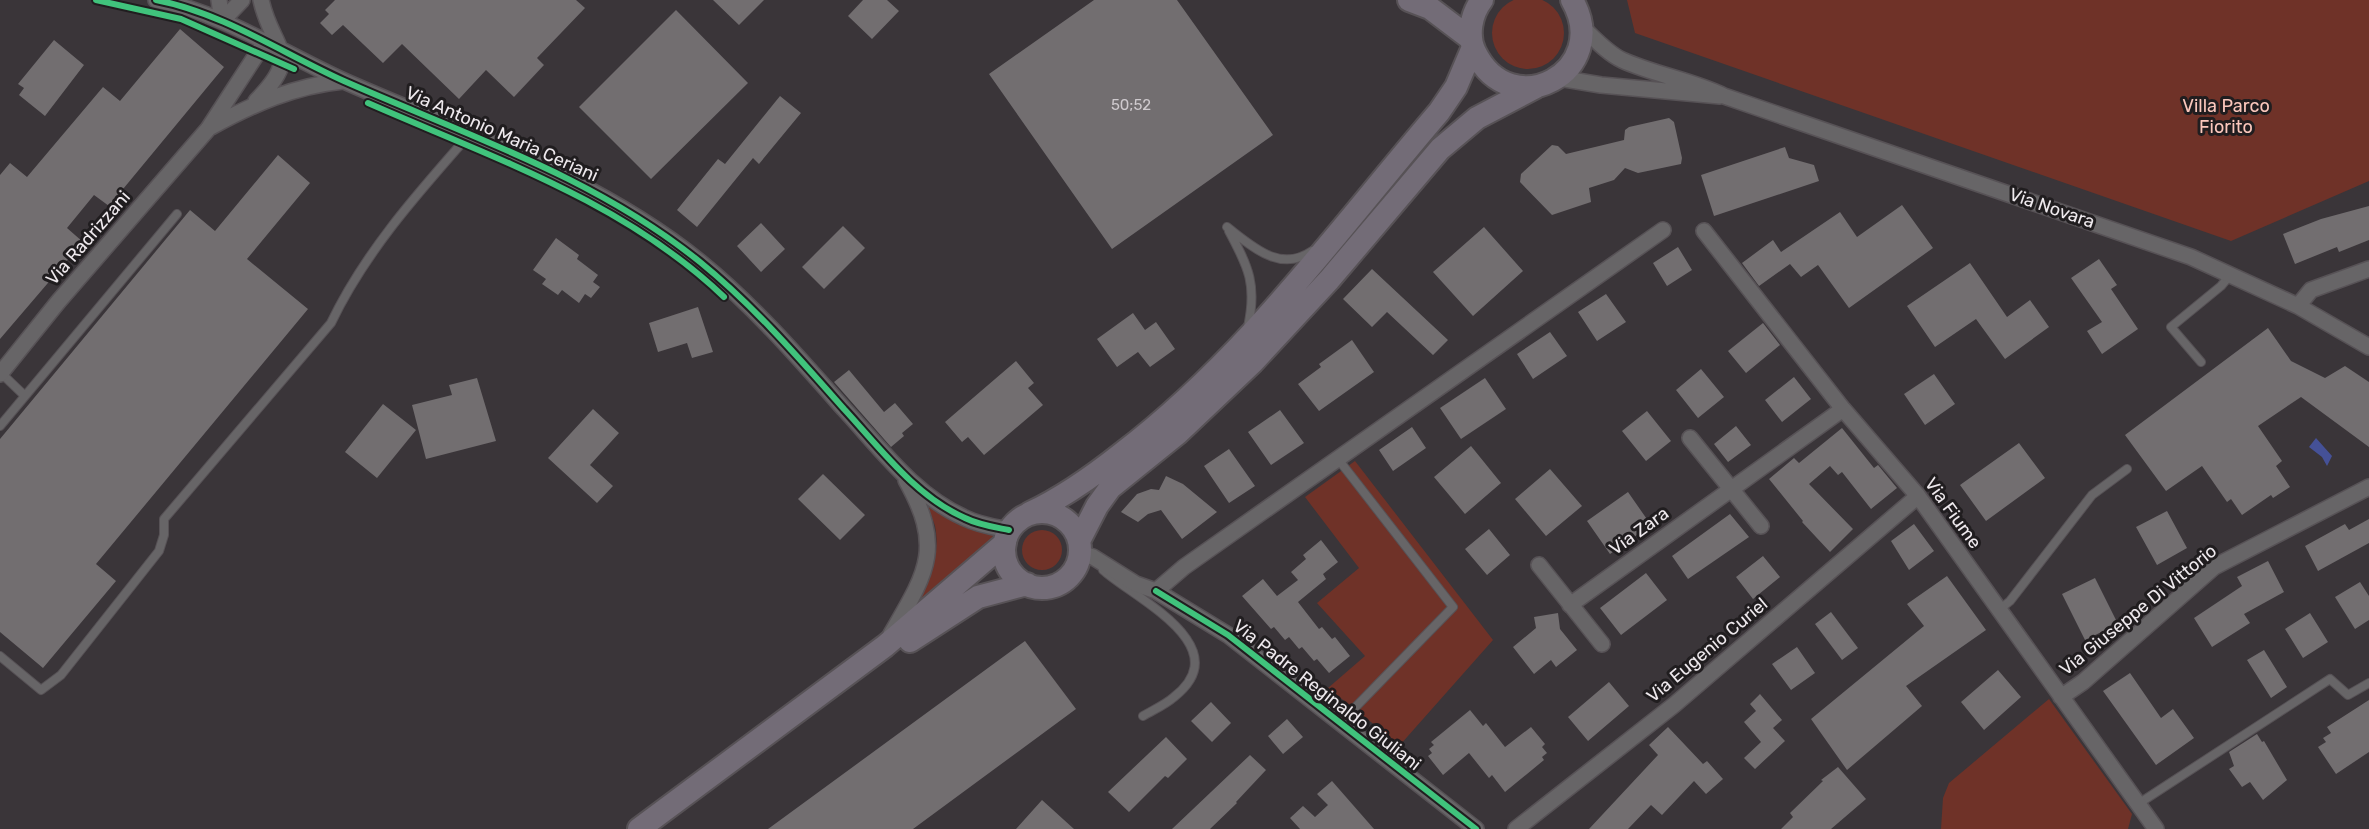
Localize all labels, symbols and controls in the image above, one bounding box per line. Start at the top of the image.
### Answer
street label: Via Antonio Maria Ceriani [402,82,602,186]
park label: Villa Parco Fiorito [2182,95,2270,138]
house number: 50;52 [1111,96,1151,114]
street label: Via Novara [2006,183,2098,233]
street label: Via Radrizzani [41,186,135,290]
street label: Via Fiume [1920,473,1986,553]
street label: Via Zara [1605,502,1673,560]
street label: Via Giuseppe Di Vittorio [2055,540,2221,680]
street label: Via Eugenio Curiel [1642,593,1772,707]
street label: Via Padre Reginaldo Giuliani [1229,615,1425,775]

